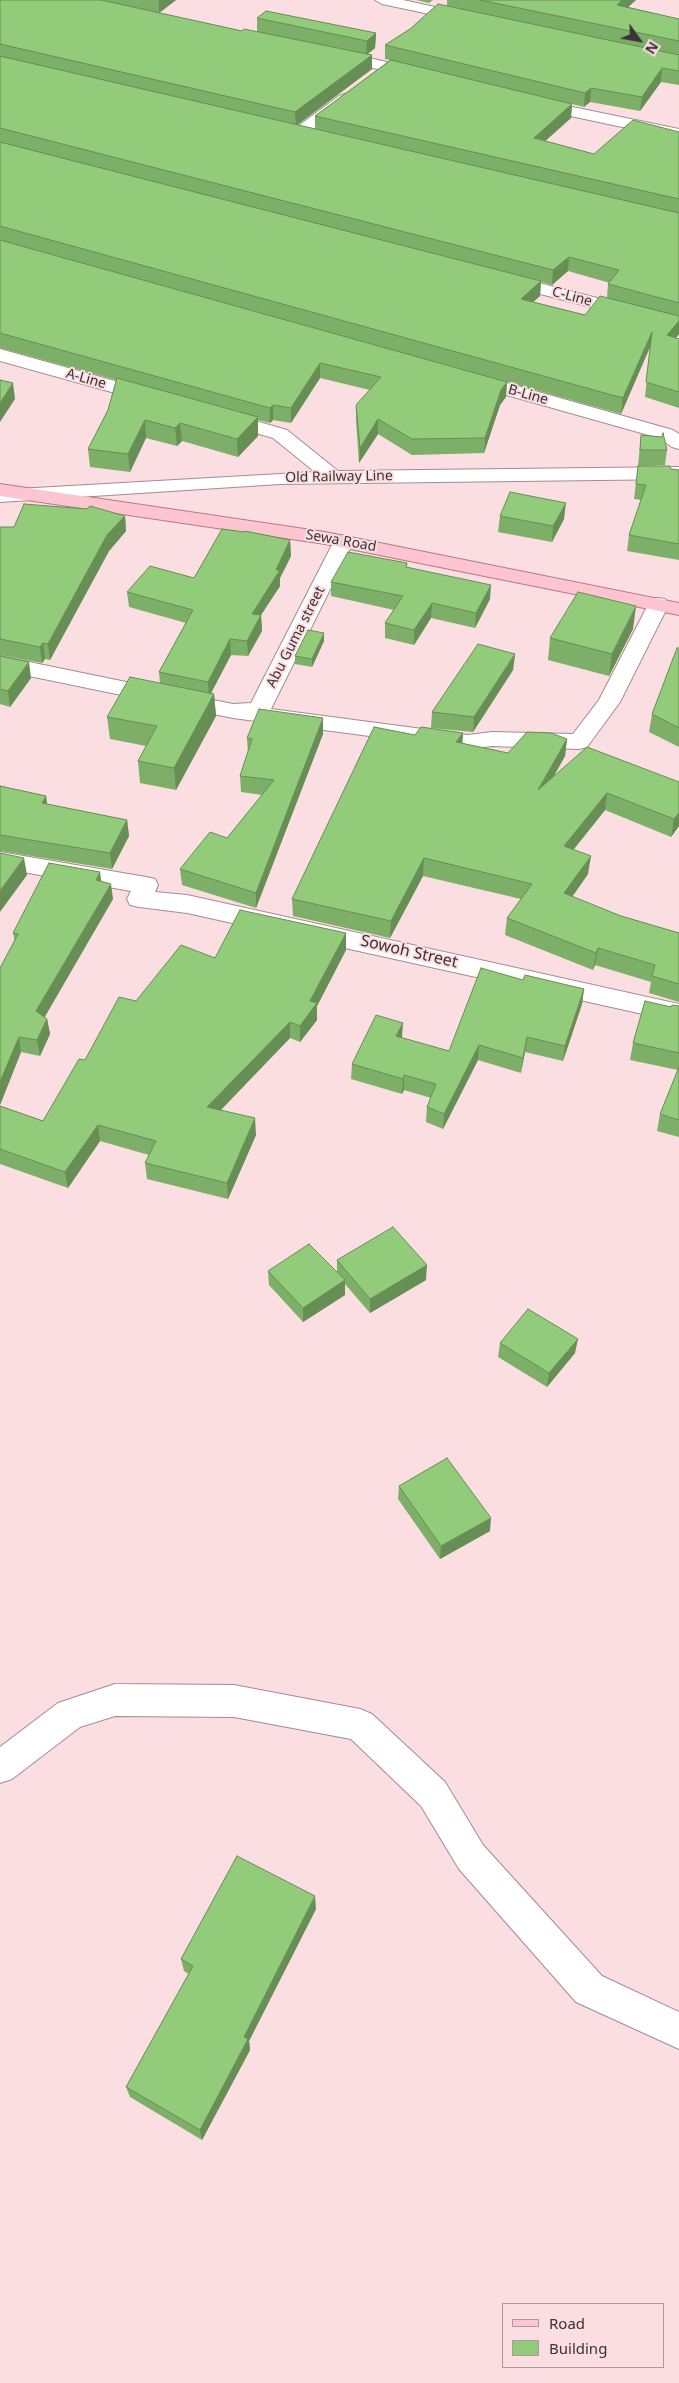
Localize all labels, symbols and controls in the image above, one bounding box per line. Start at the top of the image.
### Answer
north arrow [614,15,664,65]
text: N [641,38,663,58]
street label: C-Line [550,284,594,310]
street label: A-Line [64,365,108,393]
street label: B-Line [506,381,550,409]
street label: Old Railway Line [285,468,393,486]
street label: Sewa Road [304,527,378,555]
street label: Abu Guma street [263,584,329,690]
street label: Sowoh Street [359,931,459,973]
legend [502,2303,664,2368]
text: Road [549,2313,585,2333]
text: Building [549,2338,607,2358]

